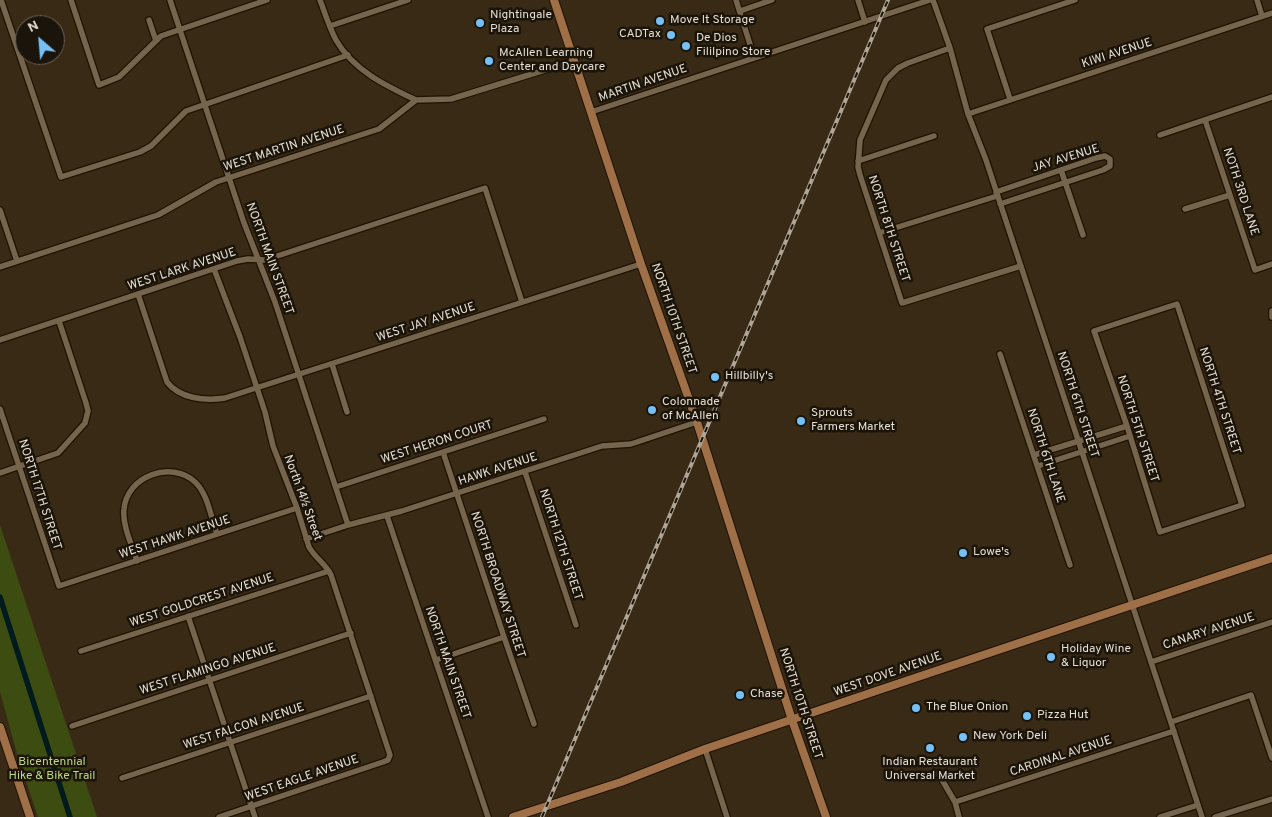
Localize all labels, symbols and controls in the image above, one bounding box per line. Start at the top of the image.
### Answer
place label: Nightingale Plaza [490,9,552,37]
place label: Move It Storage [670,14,755,28]
north arrow [15,15,65,65]
marker: Move It Storage [654,15,666,27]
text: N [25,17,42,37]
marker: Nightingale Plaza [474,17,486,29]
place label: CADTax [619,28,661,42]
marker: CADTax [665,29,677,41]
place label: De Dios Fililpino Store [696,32,770,60]
street label: KIWI AVENUE [1080,36,1154,72]
marker: De Dios Fililpino Store [680,40,692,52]
place label: McAllen Learning Center and Daycare [499,47,605,75]
marker: McAllen Learning Center and Daycare [483,55,495,67]
street label: MARTIN AVENUE [597,62,689,106]
street label: WEST MARTIN AVENUE [222,123,346,175]
street label: JAY AVENUE [1031,142,1101,176]
street label: NOTH 3RD LANE [1219,146,1261,238]
street label: NORTH 8TH STREET [864,174,912,284]
street label: NORTH MAIN STREET [242,201,296,317]
street label: WEST LARK AVENUE [126,246,238,294]
street label: NORTH 10TH STREET [647,262,699,376]
street label: WEST JAY AVENUE [375,300,477,346]
street label: NORTH 4TH STREET [1195,346,1243,456]
street label: NORTH 6TH STREET [1053,350,1101,460]
place label: Hillbilly's [725,370,773,384]
marker: Hillbilly's [709,371,721,383]
street label: NORTH 5TH STREET [1113,374,1161,484]
place label: Colonnade of McAllen [662,396,720,424]
marker: Colonnade of McAllen [646,404,658,416]
place label: Sprouts Farmers Market [811,407,895,435]
street label: NORTH 6TH LANE [1023,407,1067,505]
marker: Sprouts Farmers Market [795,415,807,427]
street label: WEST HERON COURT [379,418,495,468]
street label: NORTH 17TH STREET [14,438,64,552]
street label: HAWK AVENUE [457,450,539,490]
street label: North 14½ Street [280,453,324,543]
street label: NORTH 12TH STREET [535,488,585,602]
street label: NORTH BROADWAY STREET [466,510,528,660]
street label: WEST HAWK AVENUE [118,513,232,563]
place label: Lowe's [973,546,1009,560]
marker: Lowe's [957,547,969,559]
street label: WEST GOLDCREST AVENUE [128,571,276,631]
street label: NORTH MAIN STREET [421,605,473,721]
street label: CANARY AVENUE [1161,610,1257,654]
street label: WEST FLAMINGO AVENUE [138,641,278,699]
place label: Holiday Wine & Liquor [1061,643,1131,671]
street label: NORTH 10TH STREET [775,647,825,761]
street label: WEST DOVE AVENUE [832,650,944,700]
marker: Holiday Wine & Liquor [1045,651,1057,663]
place label: Chase [750,688,783,702]
marker: Chase [734,689,746,701]
street label: WEST FALCON AVENUE [182,701,306,753]
place label: The Blue Onion [926,701,1008,715]
marker: The Blue Onion [910,702,922,714]
place label: Pizza Hut [1037,709,1089,723]
marker: Pizza Hut [1021,710,1033,722]
place label: New York Deli [973,730,1047,744]
marker: New York Deli [957,731,969,743]
street label: CARDINAL AVENUE [1008,734,1114,780]
marker: Indian Restaurant Universal Market [924,742,936,754]
street label: WEST EAGLE AVENUE [243,753,361,805]
park label: Bicentennial Hike & Bike Trail [9,756,95,784]
place label: Indian Restaurant Universal Market [882,756,978,784]

